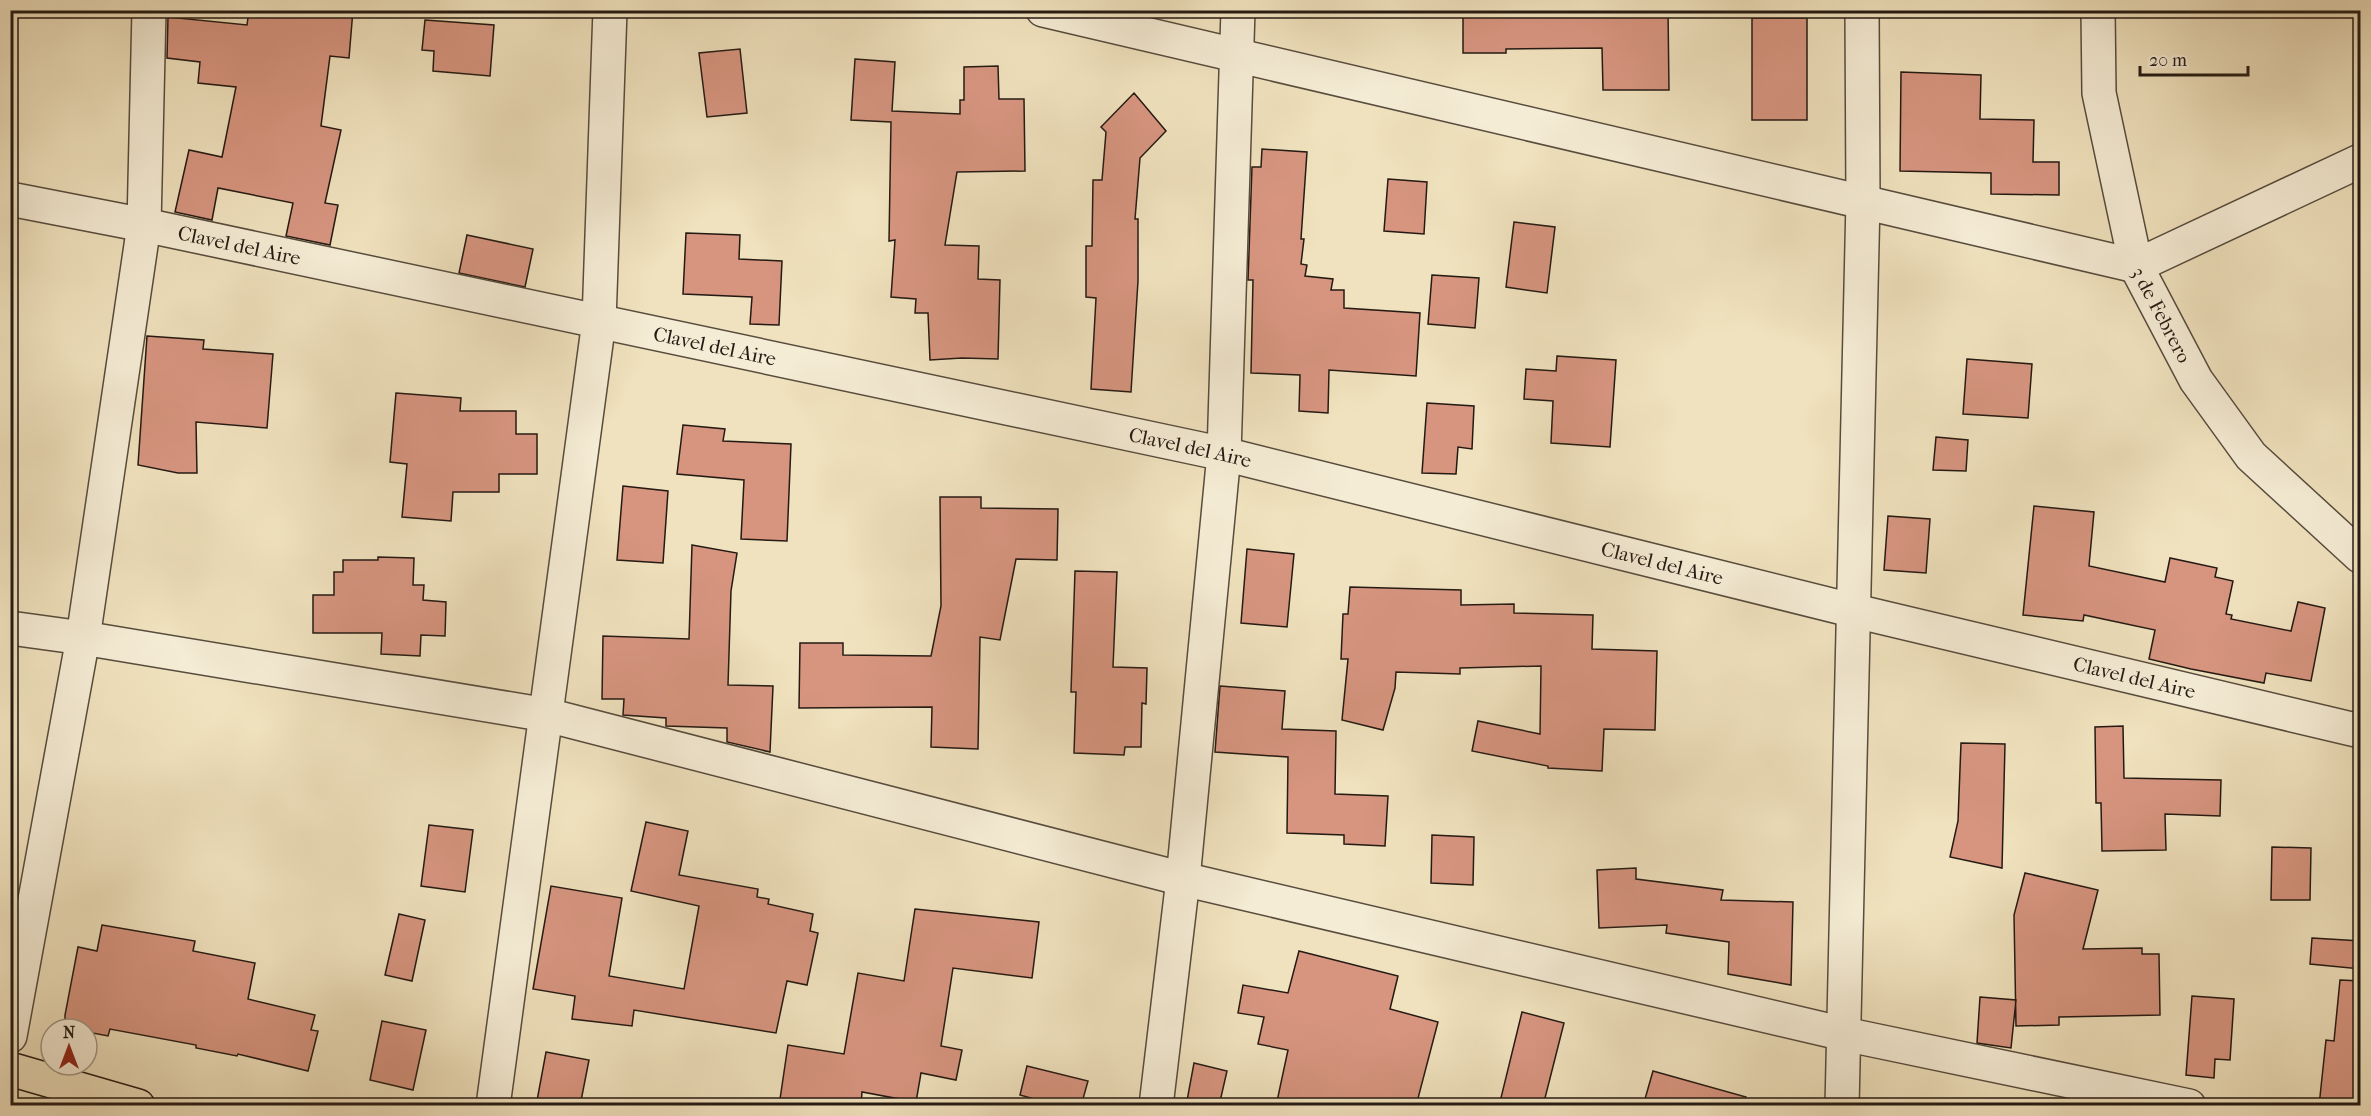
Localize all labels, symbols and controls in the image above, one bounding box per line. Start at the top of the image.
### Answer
scale bar [2140,39,2248,77]
text: 20 m [2149,50,2187,71]
street label: Clavel del Aire [176,221,303,269]
street label: 3 de Febrero [2127,263,2196,367]
street label: Clavel del Aire [651,322,778,370]
street label: Clavel del Aire [1127,423,1254,472]
street label: Clavel del Aire [1599,537,1726,589]
street label: Clavel del Aire [2071,652,2198,703]
north arrow [39,1017,99,1077]
text: N [63,1023,76,1042]

